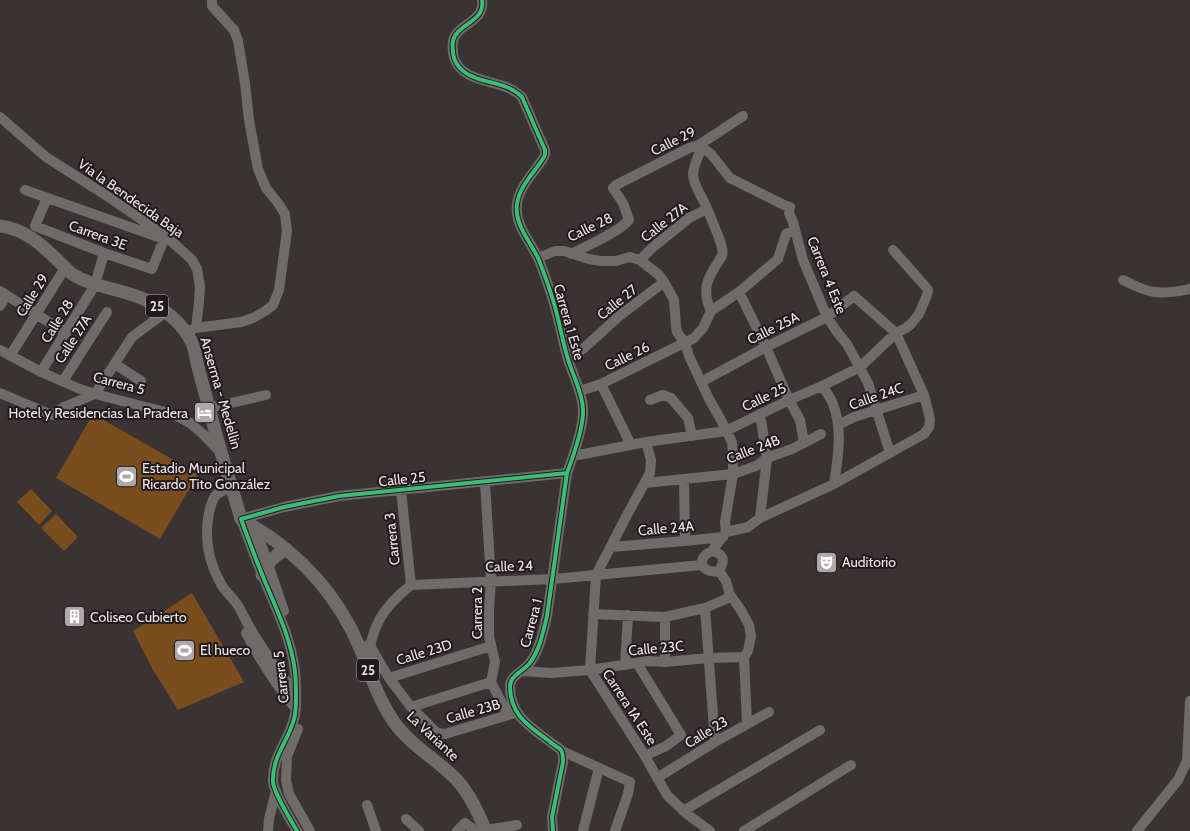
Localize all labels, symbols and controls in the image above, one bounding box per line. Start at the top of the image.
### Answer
street label: Calle 29 [648,122,698,160]
street label: Vía la Bendecida Baja [75,155,188,241]
street label: Calle 27A [637,198,691,246]
street label: Calle 28 [564,208,616,246]
street label: Carrera 3E [66,216,130,254]
street label: Carrera 4 Este [803,234,851,316]
street label: Calle 29 [12,270,52,320]
street label: Calle 27 [593,280,641,324]
street label: Carrera 1 Este [550,282,588,362]
road number: 25 [146,295,168,317]
street label: Calle 28 [37,296,77,346]
street label: Calle 25A [744,308,802,348]
street label: Calle 27A [51,311,96,367]
street label: Anserma - Medellin [196,335,246,451]
street label: Calle 26 [602,337,652,375]
street label: Carrera 5 [91,367,147,399]
street label: Calle 24C [846,378,906,414]
street label: Calle 25 [739,379,789,415]
hotel icon: Hotel y Residencias La Pradera [191,400,217,426]
place label: Hotel y Residencias La Pradera [9,404,188,422]
street label: Calle 24B [724,431,782,467]
place label: Estadio Municipal Ricardo Tito González [142,459,271,493]
sports icon: Estadio Municipal Ricardo Tito González [114,463,140,489]
street label: Calle 25 [378,468,426,490]
street label: Carrera 3 [380,512,404,566]
street label: Calle 24A [637,517,695,539]
theatre icon: Auditorio [813,549,839,575]
place label: Auditorio [842,553,896,571]
street label: Calle 24 [485,556,533,576]
street label: Carrera 2 [468,587,486,639]
street label: Carrera 1 [516,597,546,649]
building icon: Coliseo Cubierto [62,604,88,630]
place label: Coliseo Cubierto [90,608,187,626]
street label: Calle 23D [394,635,454,669]
sports icon: El hueco [171,637,197,663]
street label: Calle 23C [627,637,685,659]
place label: El hueco [200,641,251,659]
street label: Carrera 5 [269,650,293,704]
road number: 25 [357,659,379,681]
street label: Carrera 1A Este [599,666,661,748]
street label: Calle 23B [444,695,502,727]
street label: La Variante [403,707,463,765]
street label: Calle 23 [681,712,731,752]

